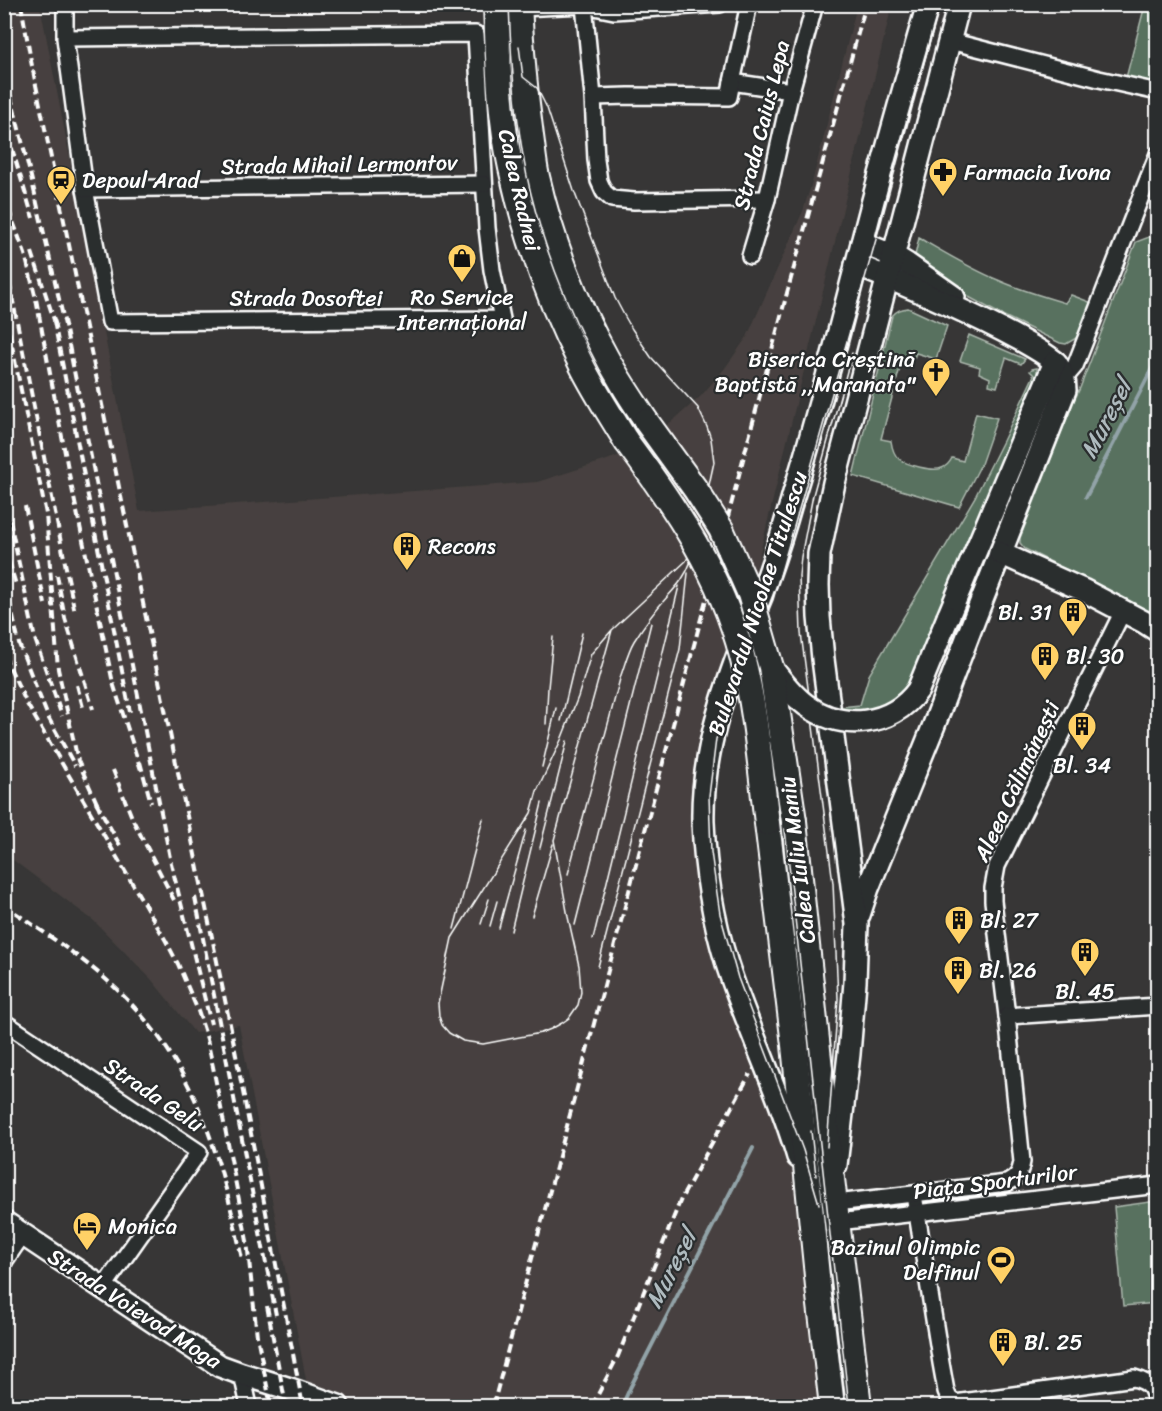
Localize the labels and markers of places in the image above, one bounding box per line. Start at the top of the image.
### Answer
place label: Farmacia Ivona [964,153,1111,192]
pharmacy icon: Farmacia Ivona [927,156,959,198]
place label: Depoul Arad [82,161,201,200]
station icon: Depoul Arad [45,164,77,206]
shop icon: Ro Service Internațional [446,242,478,284]
place label: Ro Service Internațional [396,278,527,342]
place label: Biserica Creștină Baptistă ,,Maranata" [715,340,917,404]
church icon: Biserica Creștină Baptistă ,,Maranata" [920,356,952,398]
place label: Recons [428,527,496,566]
building icon: Recons [391,530,423,572]
place label: Bl. 31 [998,593,1052,632]
building icon: Bl. 31 [1057,596,1089,638]
place label: Bl. 30 [1066,637,1125,676]
building icon: Bl. 30 [1029,640,1061,682]
building icon: Bl. 34 [1066,710,1098,752]
place label: Bl. 34 [1053,746,1111,785]
place label: Bl. 27 [980,901,1039,940]
building icon: Bl. 27 [943,904,975,946]
building icon: Bl. 45 [1069,936,1101,978]
place label: Bl. 26 [979,951,1037,990]
building icon: Bl. 26 [942,954,974,996]
place label: Bl. 45 [1055,972,1115,1011]
place label: Monica [108,1207,177,1246]
hotel icon: Monica [71,1210,103,1252]
place label: Bazinul Olimpic Delfinul [831,1228,981,1292]
sports icon: Bazinul Olimpic Delfinul [985,1244,1017,1286]
place label: Bl. 25 [1024,1323,1083,1362]
building icon: Bl. 25 [987,1326,1019,1368]

